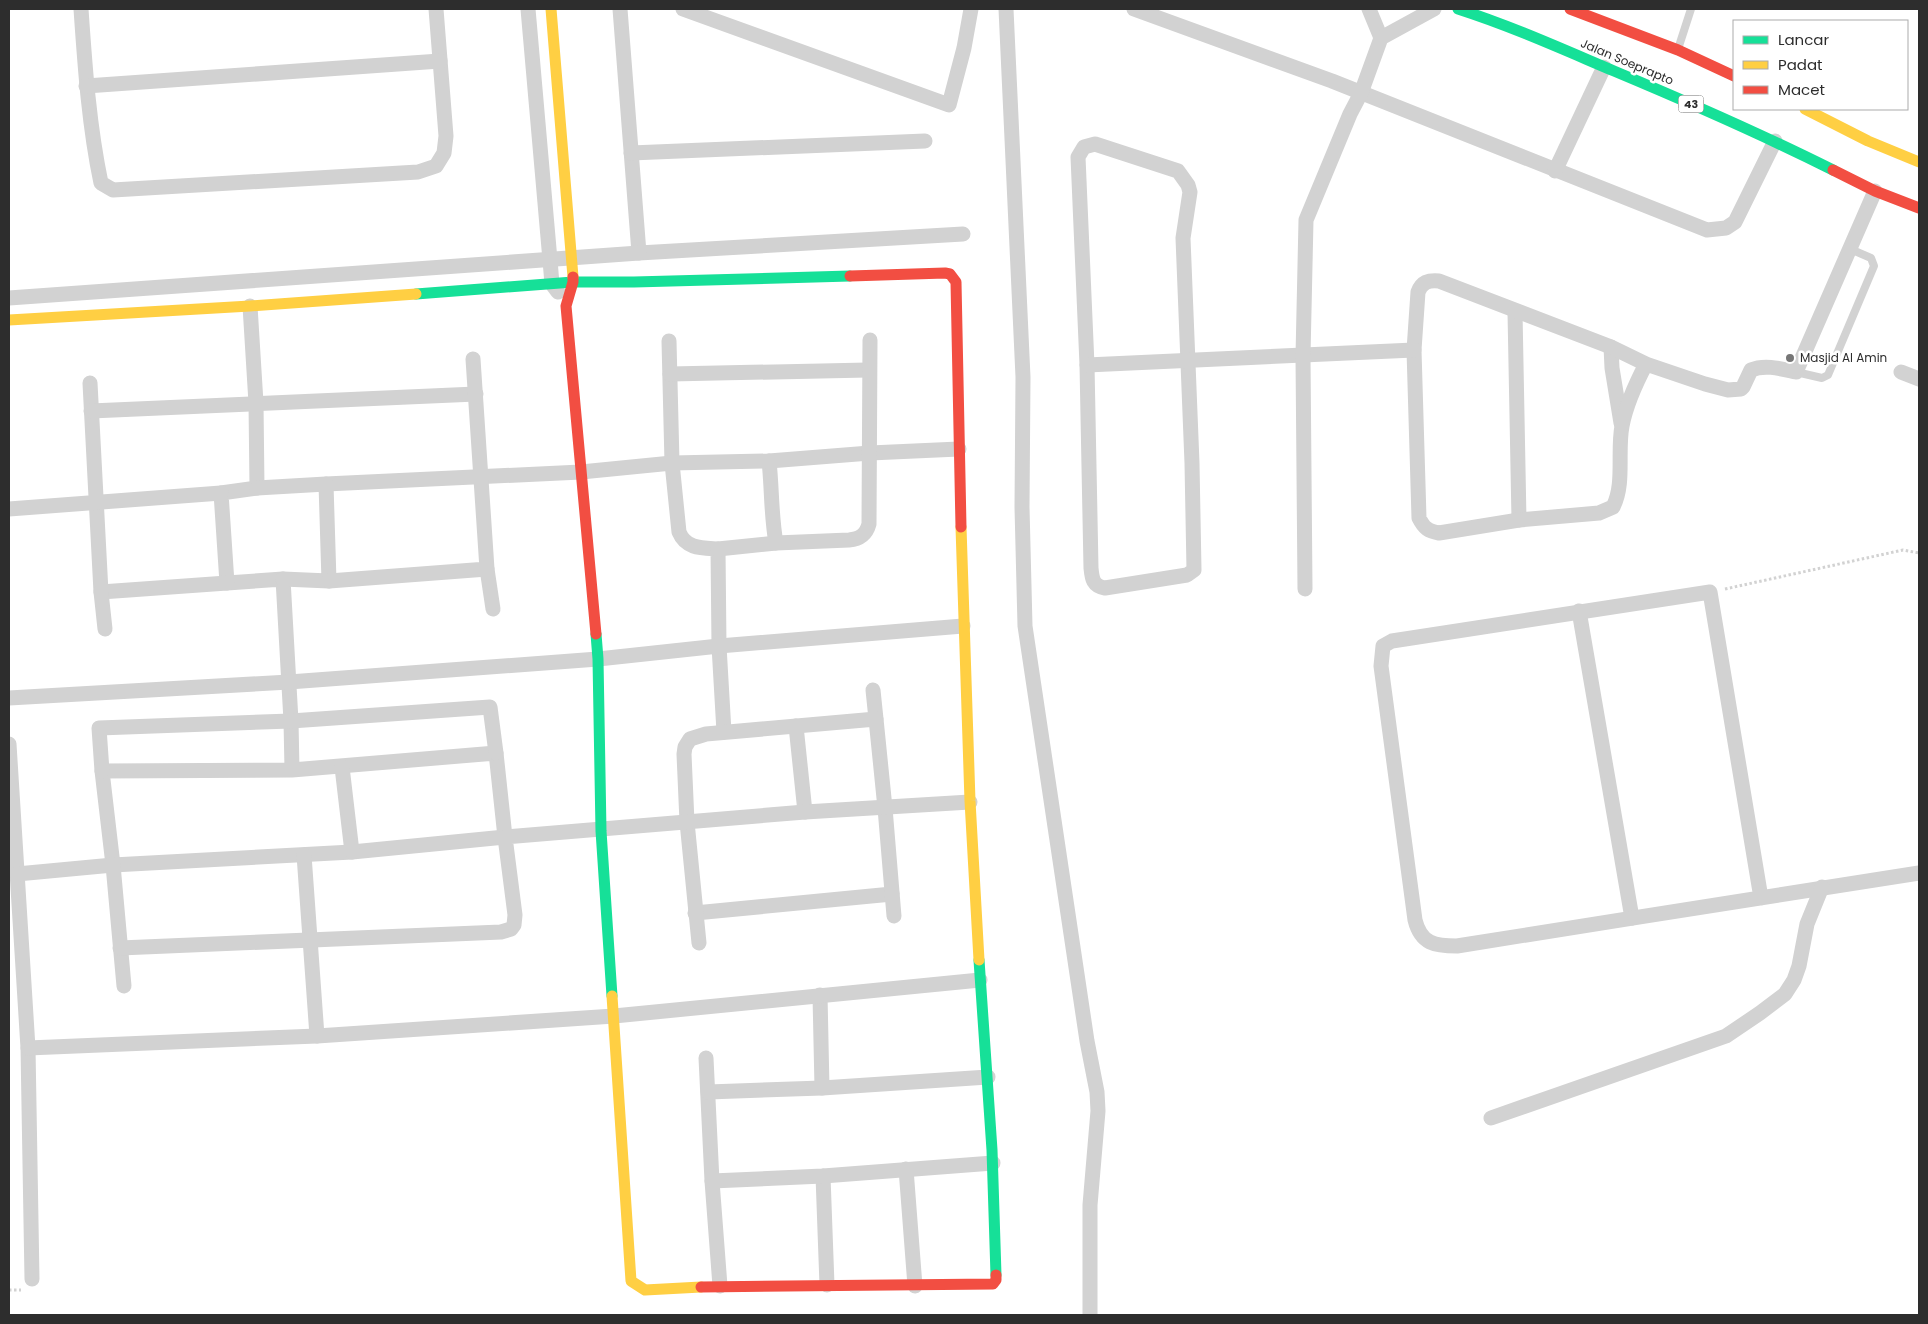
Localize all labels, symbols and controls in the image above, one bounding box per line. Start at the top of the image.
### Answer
legend [1733,20,1908,110]
text: Lancar [1778,29,1829,50]
street label: Jalan Soeprapto [1578,34,1677,89]
text: Padat [1778,54,1823,75]
text: Macet [1778,79,1825,100]
road number: 43 [1678,96,1704,112]
place label: Masjid Al Amin [1800,349,1887,366]
marker: Masjid Al Amin [1784,352,1796,364]

